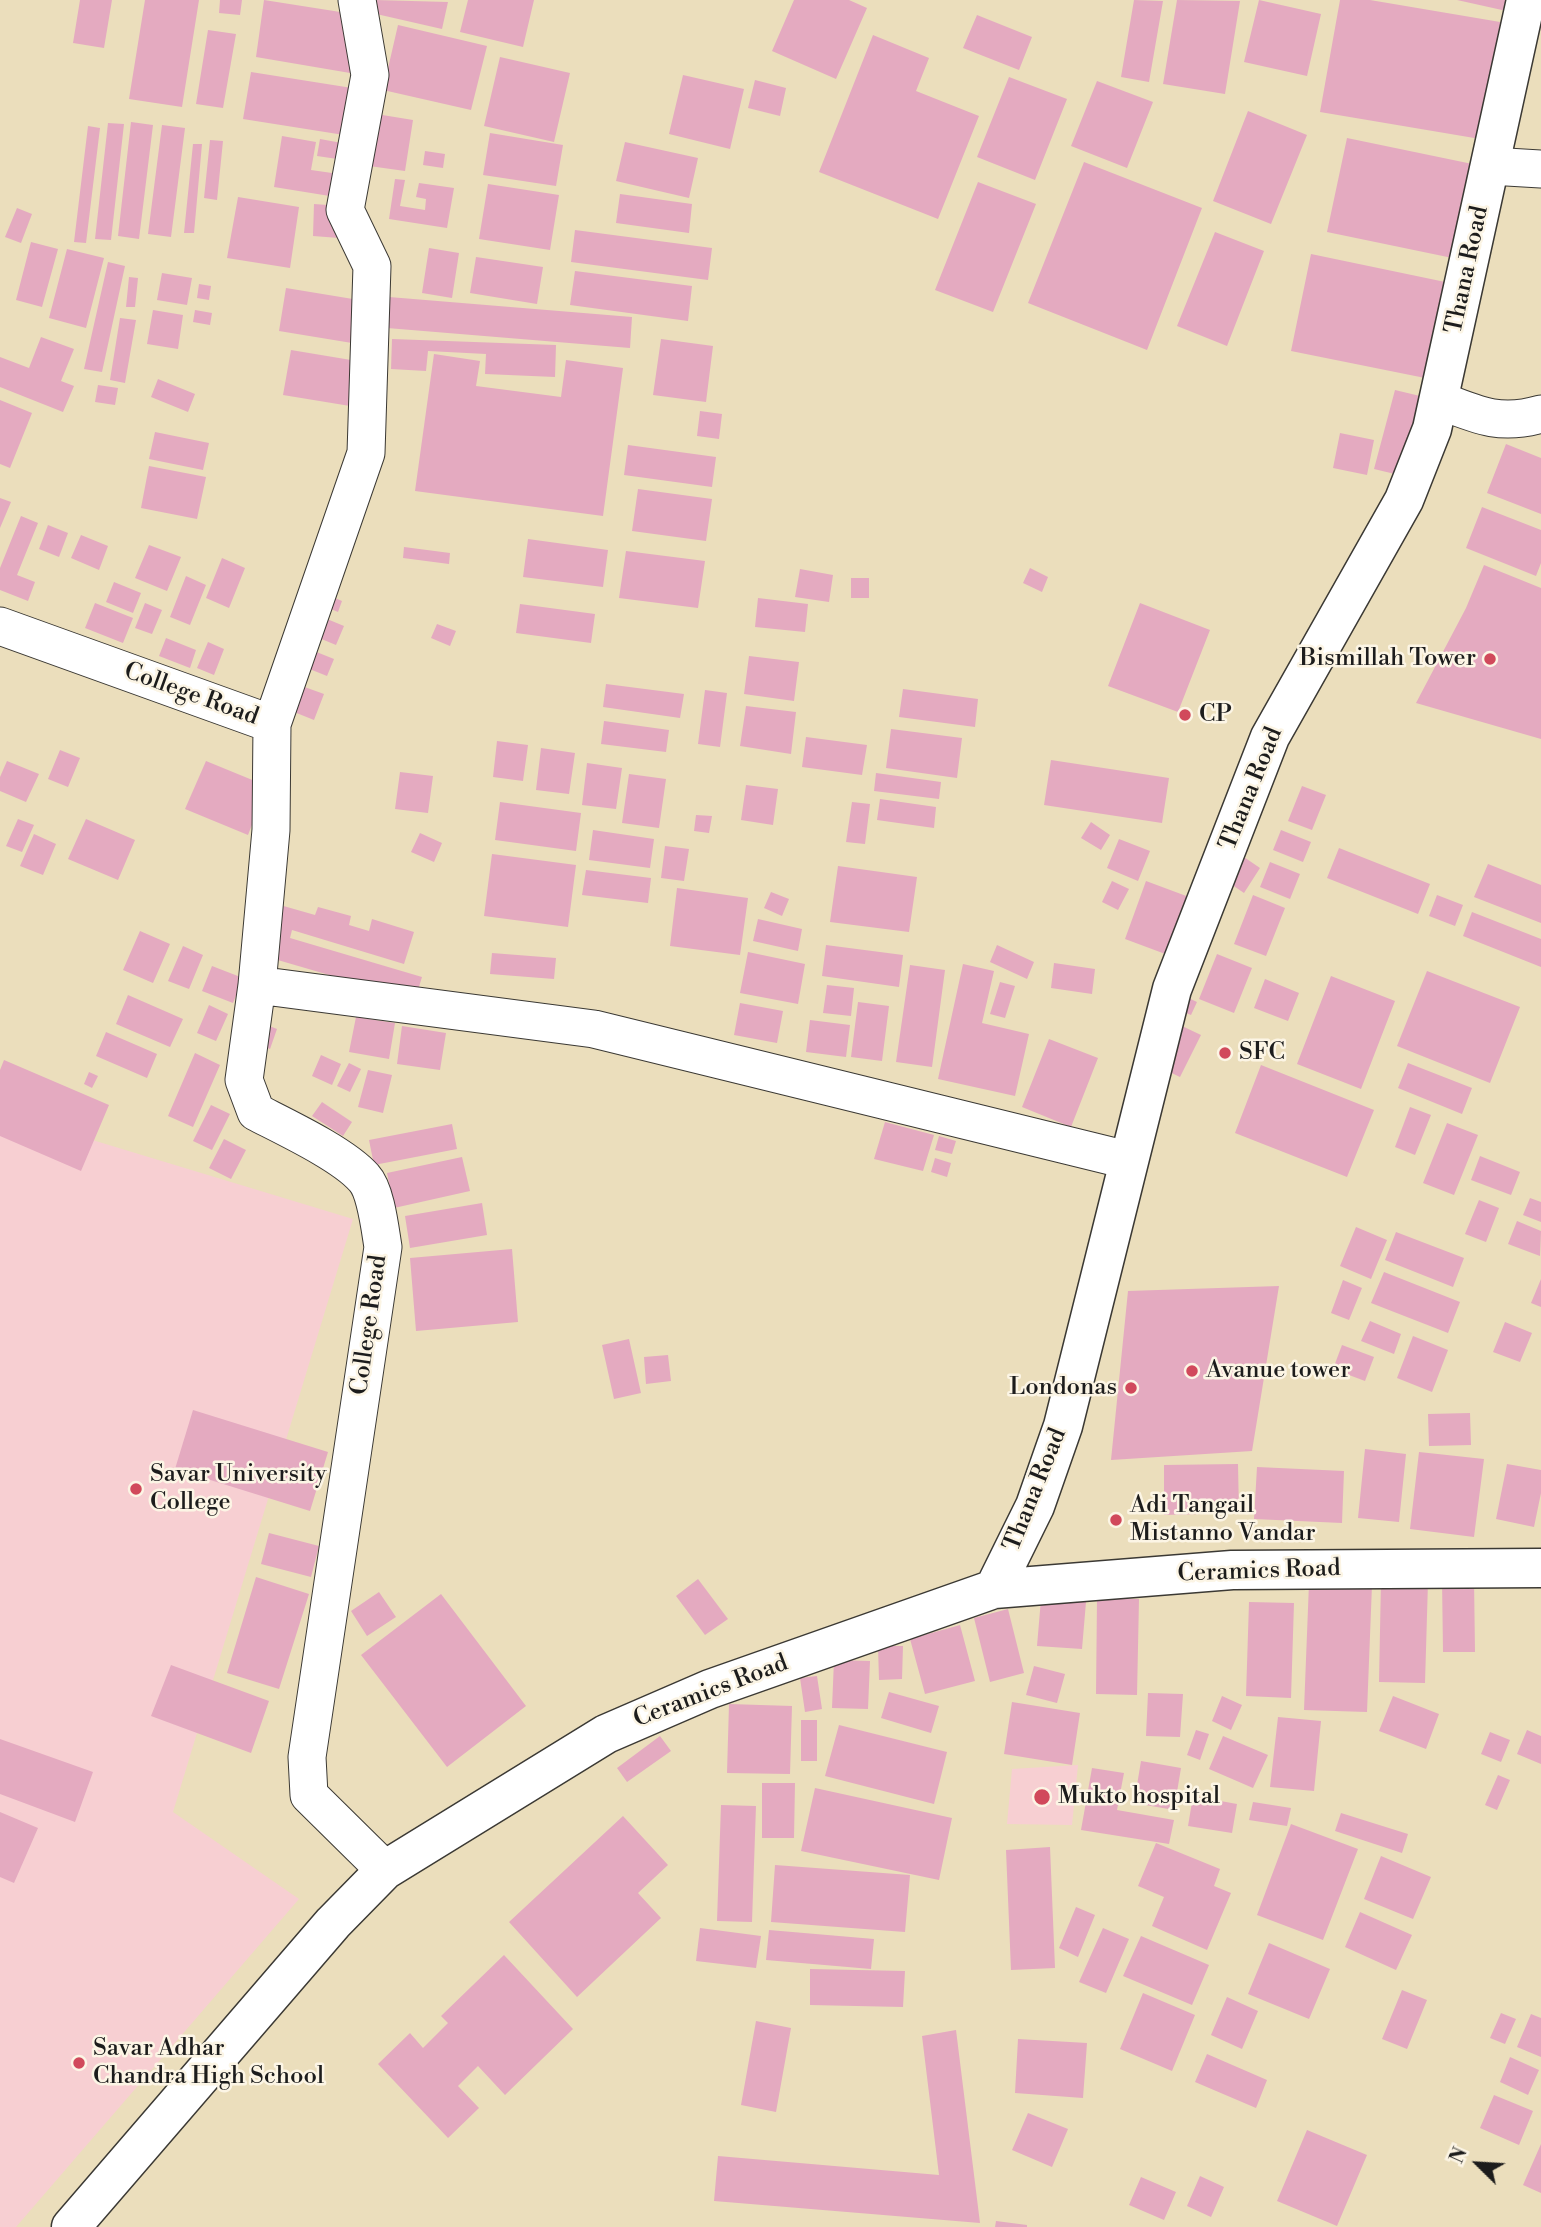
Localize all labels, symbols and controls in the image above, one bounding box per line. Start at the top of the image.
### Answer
street label: Thana Road [1440,203,1496,337]
place label: Bismillah Tower [1299,645,1476,673]
marker: Bismillah Tower [1482,651,1498,667]
street label: College Road [120,657,262,733]
place label: CP [1199,701,1232,729]
marker: CP [1177,707,1193,723]
street label: Thana Road [1214,723,1290,855]
place label: SFC [1239,1039,1285,1067]
marker: SFC [1217,1045,1233,1061]
street label: College Road [346,1253,394,1397]
place label: Avanue tower [1206,1357,1351,1385]
marker: Avanue tower [1184,1363,1200,1379]
place label: Londonas [1009,1374,1117,1402]
marker: Londonas [1123,1380,1139,1396]
street label: Thana Road [998,1424,1074,1556]
place label: Savar University College [150,1461,327,1517]
marker: Savar University College [128,1481,144,1497]
place label: Adi Tangail Mistanno Vandar [1130,1492,1316,1548]
marker: Adi Tangail Mistanno Vandar [1108,1512,1124,1528]
street label: Ceramics Road [1177,1555,1341,1589]
street label: Ceramics Road [630,1649,792,1735]
place label: Mukto hospital [1058,1783,1220,1811]
marker: Mukto hospital [1032,1787,1052,1807]
place label: Savar Adhar Chandra High School [93,2035,324,2091]
marker: Savar Adhar Chandra High School [71,2055,87,2071]
north arrow [1443,2129,1513,2199]
text: N [1445,2144,1473,2167]

